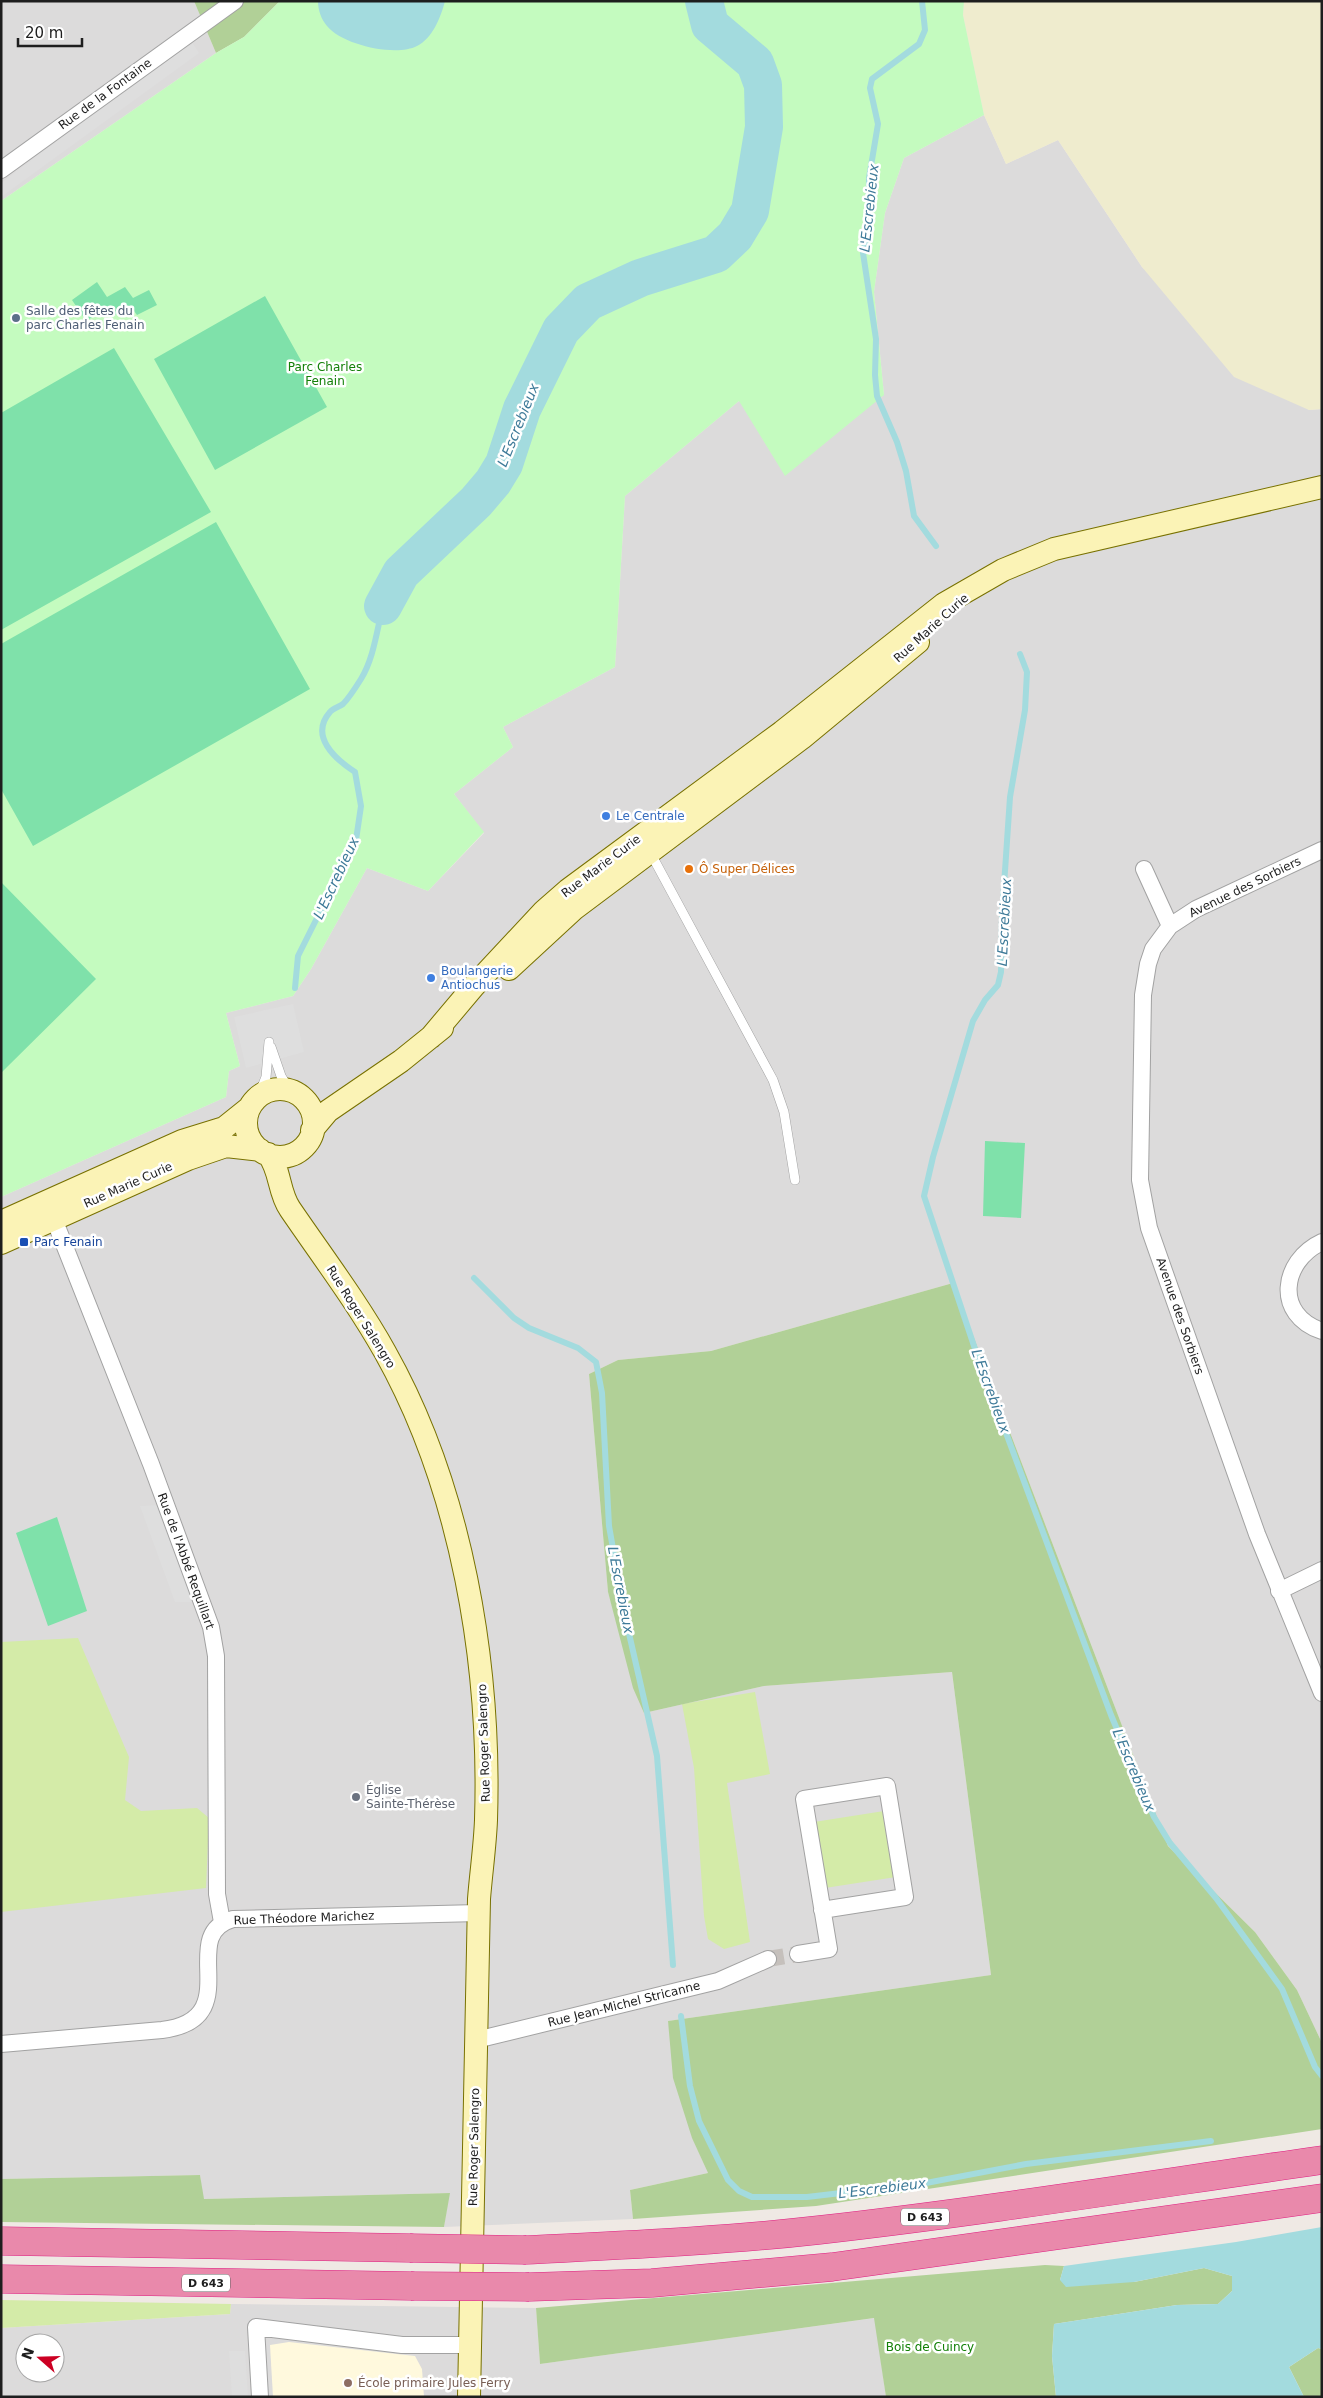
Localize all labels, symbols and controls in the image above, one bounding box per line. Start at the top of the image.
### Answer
scale bar [18,15,81,47]
text: 20 m [25,24,63,42]
street label: Rue de la Fontaine [56,55,154,133]
water label: L'Escrebieux [856,162,882,253]
place label: Salle des fêtes du parc Charles Fenain [26,304,145,332]
marker: Salle des fêtes du parc Charles Fenain [10,312,22,324]
park label: Parc Charles Fenain [288,360,362,388]
water label: L'Escrebieux [494,380,542,469]
street label: Rue Marie Curie [891,591,971,665]
place label: Le Centrale [616,809,685,823]
marker: Le Centrale [600,810,612,822]
street label: Rue Marie Curie [559,832,643,900]
water label: L'Escrebieux [310,834,362,921]
street label: Avenue des Sorbiers [1187,854,1303,920]
place label: Ô Super Délices [699,861,795,876]
marker: Ô Super Délices [683,863,695,875]
water label: L'Escrebieux [994,877,1014,967]
place label: Boulangerie Antiochus [441,964,513,992]
marker: Boulangerie Antiochus [425,972,437,984]
street label: Rue Marie Curie [82,1159,174,1211]
place label: Parc Fenain [34,1235,103,1249]
marker: Parc Fenain [18,1236,30,1248]
street label: Avenue des Sorbiers [1153,1256,1207,1376]
street label: Rue Roger Salengro [324,1263,398,1371]
water label: L'Escrebieux [968,1347,1014,1436]
street label: Rue de l'Abbé Requillart [155,1491,217,1631]
water label: L'Escrebieux [605,1545,637,1636]
street label: Rue Roger Salengro [475,1684,493,1802]
water label: L'Escrebieux [1109,1726,1159,1814]
place label: Église Sainte-Thérèse [366,1782,455,1811]
marker: Église Sainte-Thérèse [350,1791,362,1803]
street label: Rue Théodore Marichez [233,1909,375,1927]
street label: Rue Jean-Michel Stricanne [546,1978,702,2030]
street label: Rue Roger Salengro [466,2088,482,2206]
water label: L'Escrebieux [837,2175,928,2201]
road number: D 643 [901,2208,949,2226]
road number: D 643 [182,2274,230,2292]
north arrow [15,2333,65,2383]
park label: Bois de Cuincy [886,2340,974,2354]
text: N [18,2345,37,2362]
place label: École primaire Jules Ferry [358,2375,511,2390]
marker: École primaire Jules Ferry [342,2377,354,2389]

